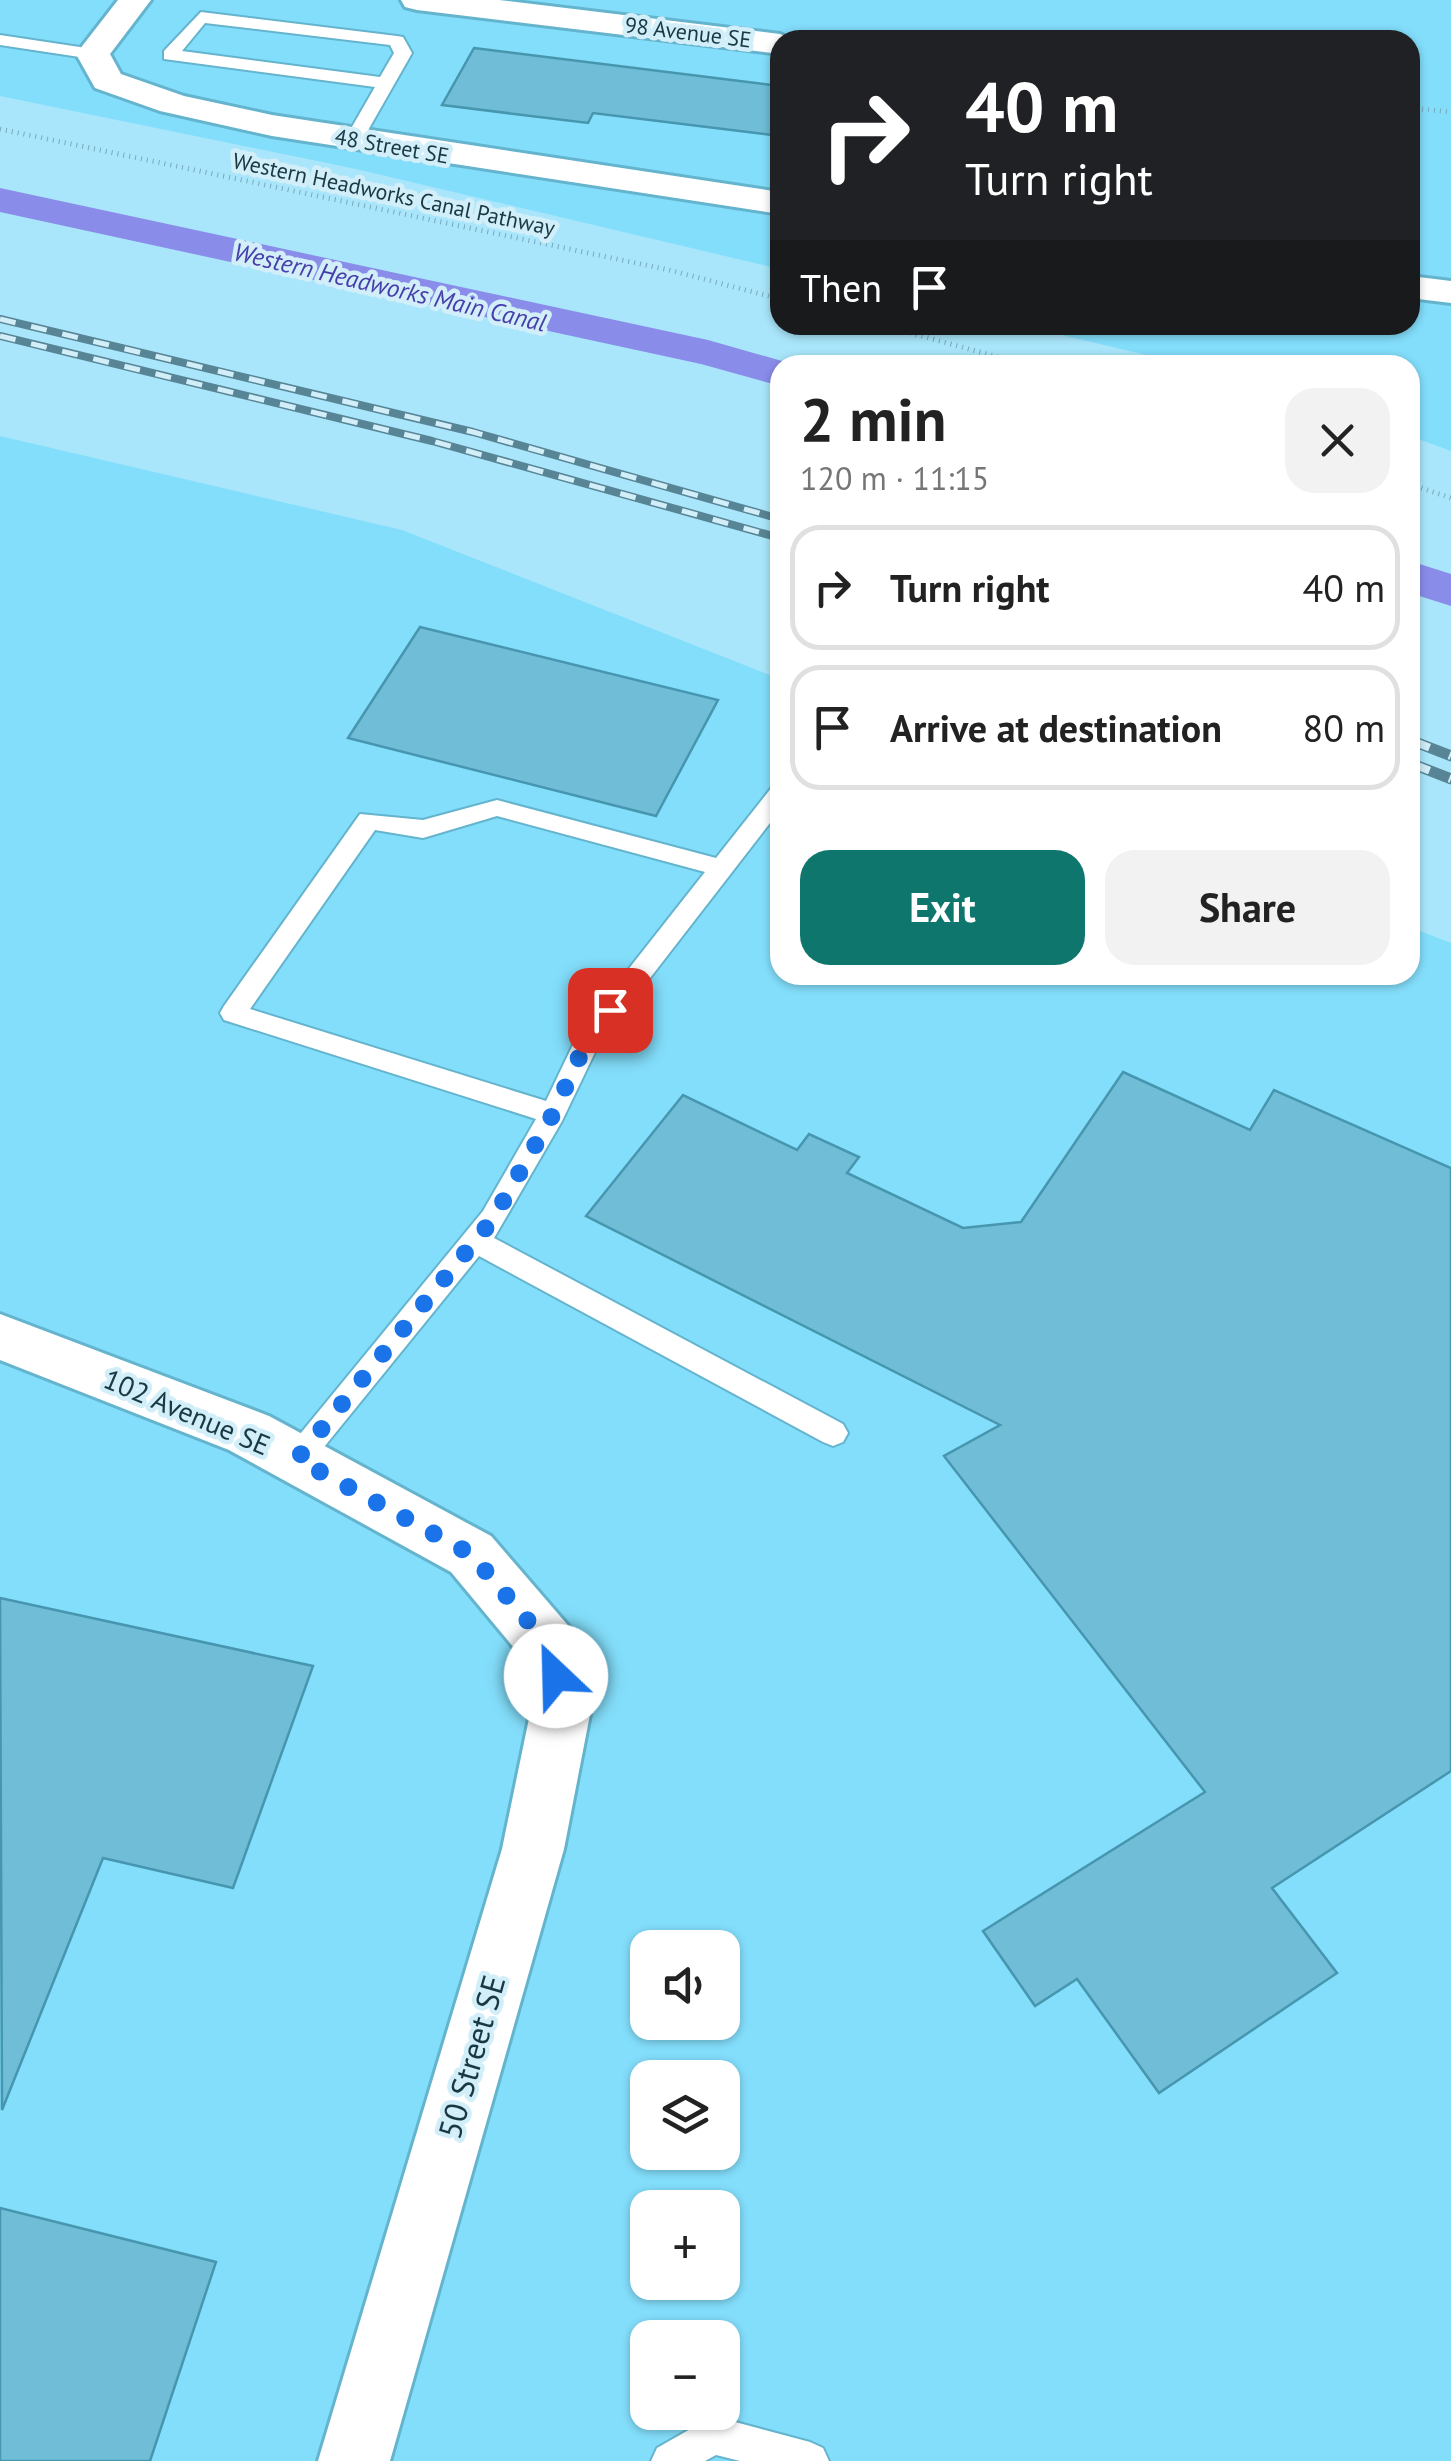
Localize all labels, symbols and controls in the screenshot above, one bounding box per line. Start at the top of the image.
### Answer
street label: 98 Avenue SE [623,10,753,54]
text: 40 m [965,61,1118,151]
icon: right [800,70,930,200]
street label: 48 Street SE [333,122,451,170]
street label: Western Headworks Canal Pathway [230,146,558,242]
text: Turn right [965,149,1153,207]
water label: Western Headworks Main Canal [231,235,550,339]
icon: arrive [902,260,957,315]
text: Then [800,263,882,312]
text: 2 min [800,380,946,458]
button: close [1285,388,1390,493]
text: 120 m · 11:15 [800,457,989,499]
icon: right [805,560,860,615]
text: Turn right [890,563,1050,612]
text: 40 m [1303,563,1385,612]
icon: arrive [805,700,860,755]
text: Arrive at destination [890,703,1222,752]
text: 80 m [1303,703,1385,752]
button: Exit [800,850,1085,965]
button: Share [1105,850,1390,965]
pin [568,968,653,1053]
icon: arrive [583,983,638,1038]
street label: 102 Avenue SE [98,1360,276,1463]
position arrow [504,1624,608,1728]
map controls [630,1930,740,2430]
button: sound [630,1930,740,2040]
street label: 50 Street SE [428,1970,514,2143]
button: layers [630,2060,740,2170]
button: + [630,2190,740,2300]
button: − [630,2320,740,2430]

